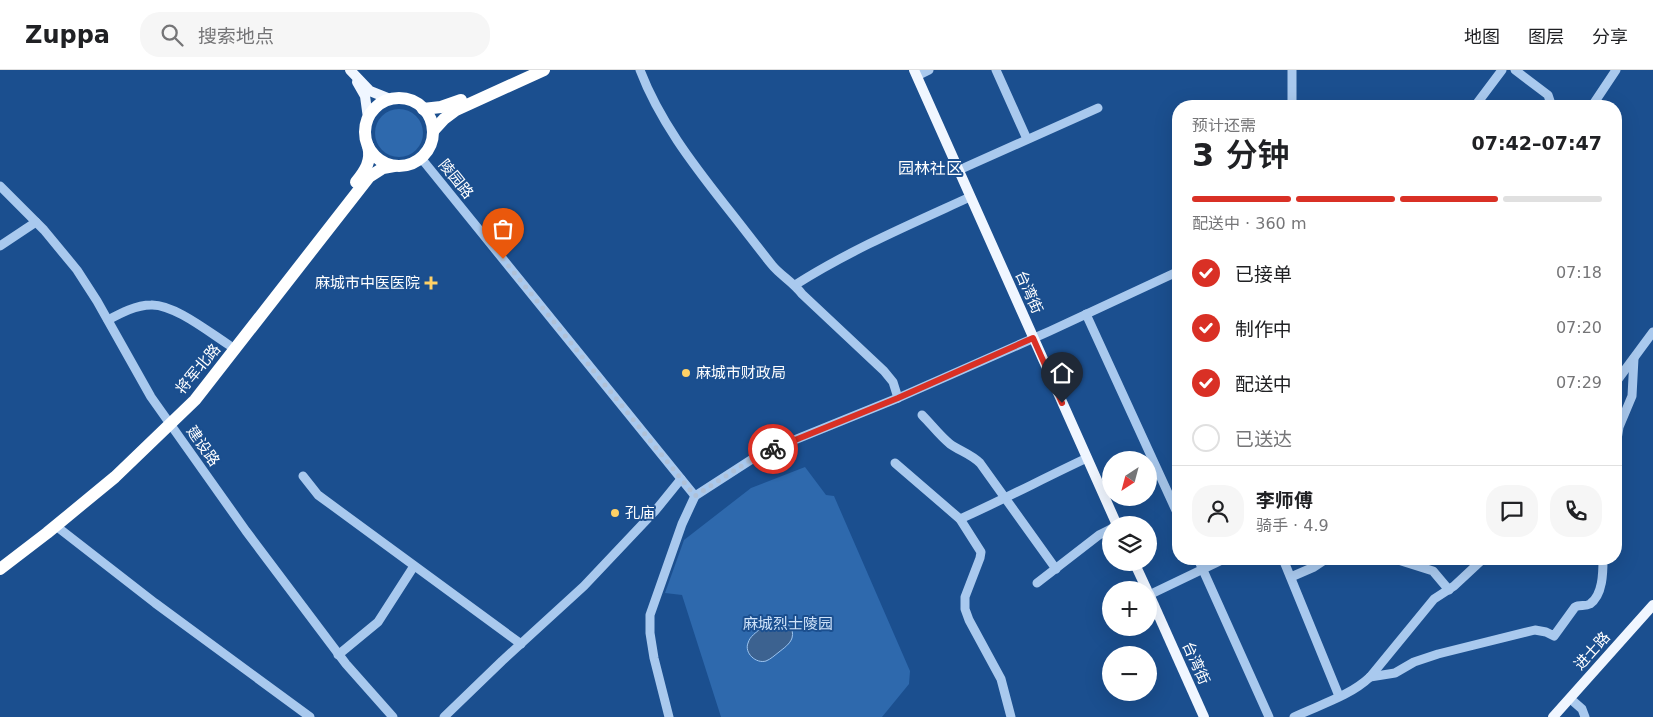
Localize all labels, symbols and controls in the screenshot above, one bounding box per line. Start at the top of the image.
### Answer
search box [140,12,490,57]
text: Zuppa [25,21,110,49]
icon: search [158,21,186,49]
text: 搜索地点 [198,25,274,47]
text: 地图 [1464,26,1500,47]
text: 图层 [1528,26,1564,47]
text: 分享 [1592,26,1628,47]
text: 预计还需 [1192,116,1256,135]
text: 07:42–07:47 [1472,132,1602,154]
text: 3 分钟 [1192,136,1289,174]
street label: 陵园路 [435,156,477,202]
district label: 园林社区 [898,159,962,178]
pin [482,208,524,259]
text: 配送中 · 360 m [1192,214,1306,233]
icon: bag [489,215,517,243]
icon: check [1192,259,1220,287]
text: 已接单 [1235,263,1292,285]
text: 07:18 [1556,263,1602,282]
street label: 台湾街 [1012,268,1046,316]
place label: 麻城市中医医院 [315,274,420,292]
marker: 麻城市中医医院 [424,276,438,290]
icon: check [1192,314,1220,342]
text: 制作中 [1235,318,1292,340]
text: 07:20 [1556,318,1602,337]
street label: 将军北路 [172,340,224,398]
pin [1041,352,1083,403]
icon: home [1048,359,1076,387]
place label: 麻城市财政局 [696,364,786,382]
marker: 麻城市财政局 [680,367,692,379]
icon: check [1192,369,1220,397]
text: 配送中 [1235,373,1292,395]
text: 07:29 [1556,373,1602,392]
street label: 建设路 [183,422,223,470]
courier [748,424,798,474]
text: 已送达 [1235,428,1292,450]
icon: bike [759,435,787,463]
north arrow [1102,451,1158,506]
map controls [1102,451,1157,701]
button: person [1192,485,1244,537]
button: chat [1486,485,1538,537]
button: phone [1550,485,1602,537]
text: 李师傅 [1256,489,1313,511]
place label: 孔庙 [625,504,655,522]
marker: 孔庙 [609,507,621,519]
button: layers [1102,516,1157,571]
text: 骑手 · 4.9 [1256,516,1329,535]
button: + [1102,581,1157,636]
park label: 麻城烈士陵园 [743,615,833,633]
street label: 进士路 [1570,628,1614,674]
street label: 台湾街 [1179,639,1213,687]
button: − [1102,646,1157,701]

